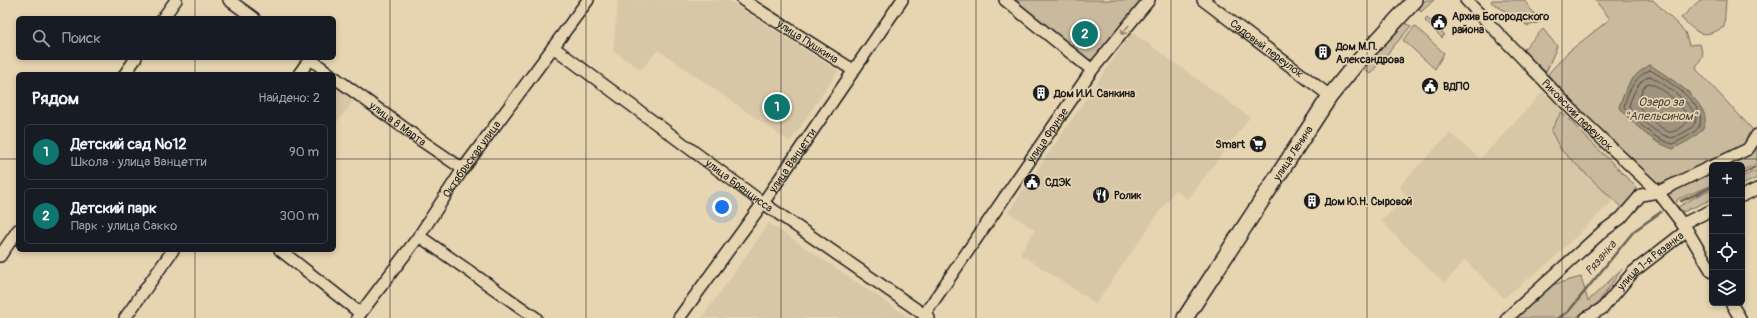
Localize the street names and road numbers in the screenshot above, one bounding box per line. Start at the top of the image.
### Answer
street label: улица Пушкина [774,16,841,66]
street label: Садовый переулок [1228,16,1306,80]
street label: Риковский переулок [1539,76,1616,153]
street label: улица 8 Марта [366,98,429,148]
street label: улица Фрунзе [1023,105,1071,166]
street label: Октябрьская улица [440,118,503,200]
street label: улица Ленина [1270,123,1315,184]
street label: улица Ванцетти [765,126,819,196]
street label: улица Бренцисса [702,155,776,214]
street label: улица 1-я Рязанка [1614,229,1686,293]

